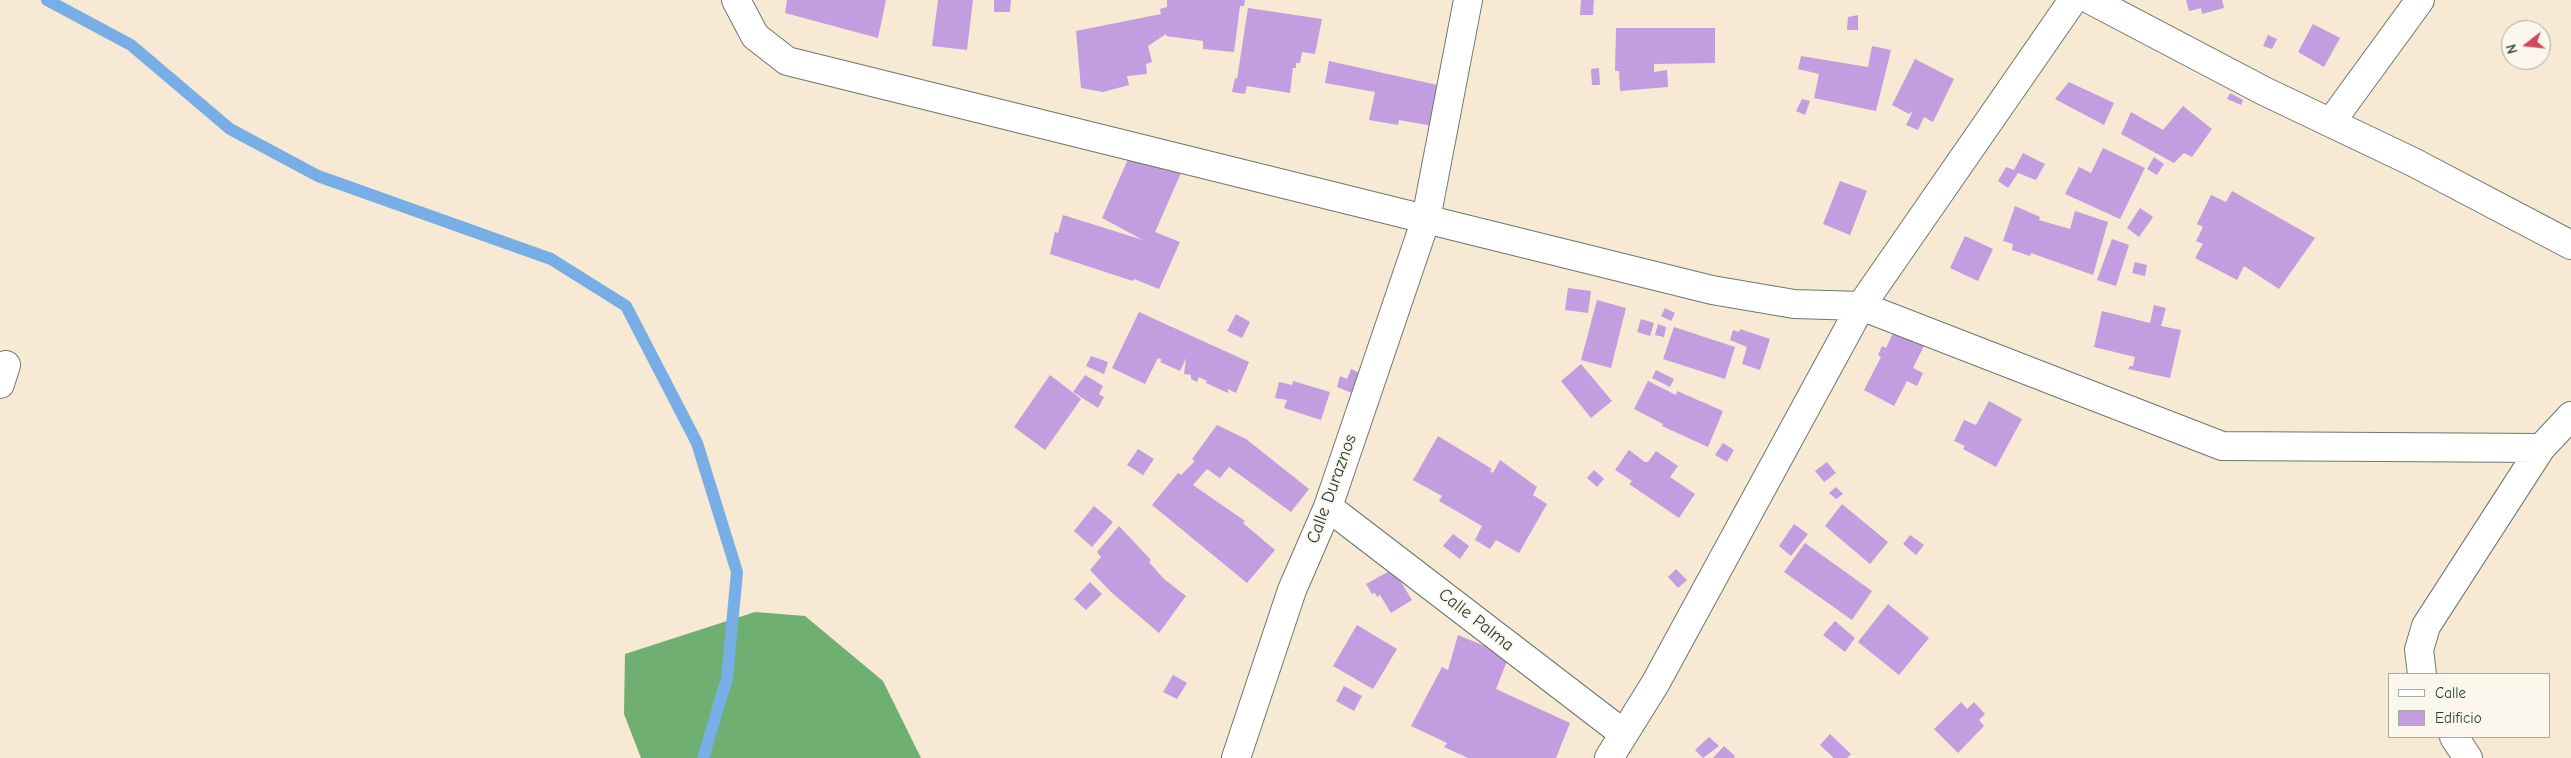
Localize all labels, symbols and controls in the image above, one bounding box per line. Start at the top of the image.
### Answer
north arrow [2501,20,2551,70]
text: N [2503,42,2521,56]
street label: Calle Duraznos [1302,432,1362,546]
street label: Calle Palma [1434,584,1518,656]
legend [2388,673,2551,738]
text: Calle [2435,684,2466,702]
text: Edificio [2435,709,2482,727]

